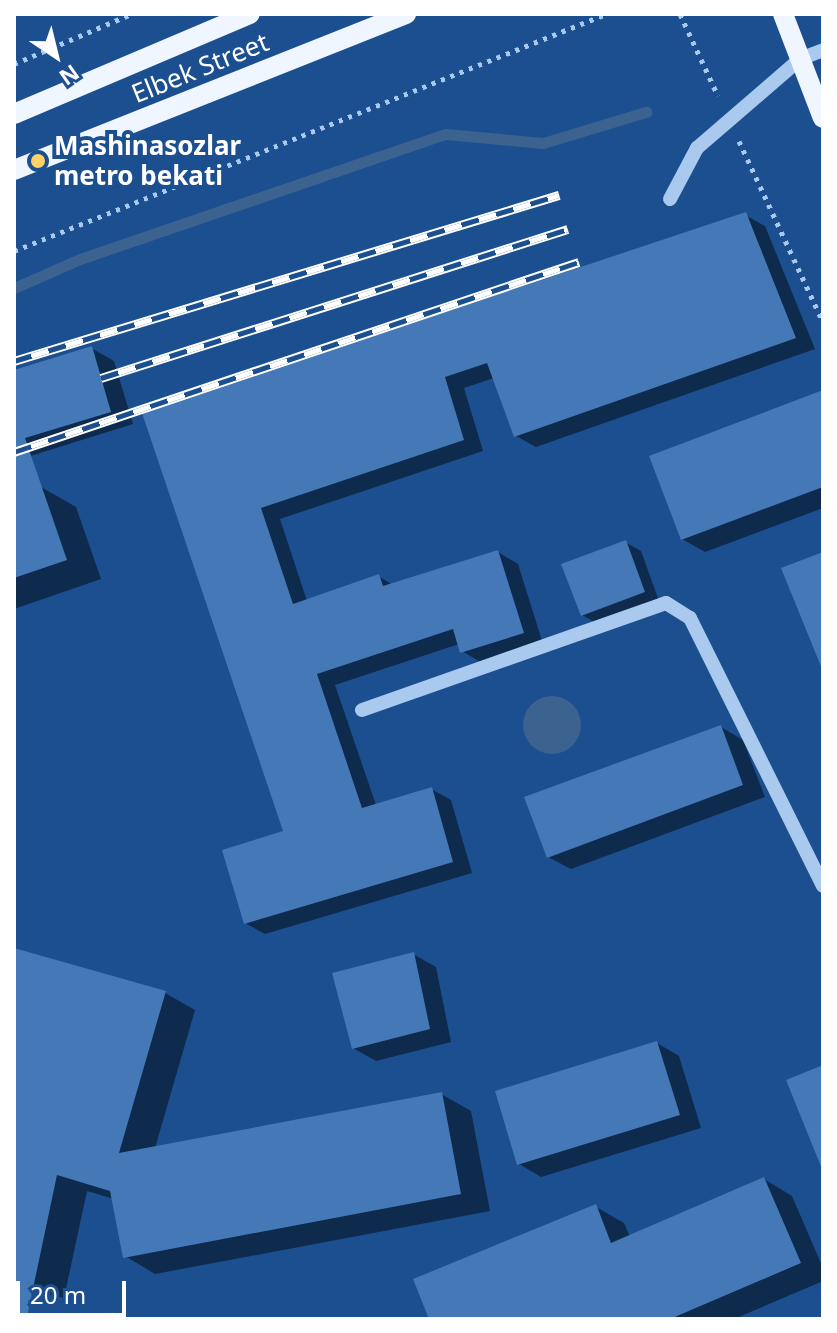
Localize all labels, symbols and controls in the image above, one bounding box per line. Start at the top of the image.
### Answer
north arrow [16,16,96,96]
street label: Elbek Street [127,26,273,110]
text: N [54,58,86,93]
place label: Mashinasozlar metro bekati [54,130,241,192]
marker: Mashinasozlar metro bekati [29,152,47,170]
scale bar [20,1265,130,1315]
text: 20 m [30,1278,86,1311]

